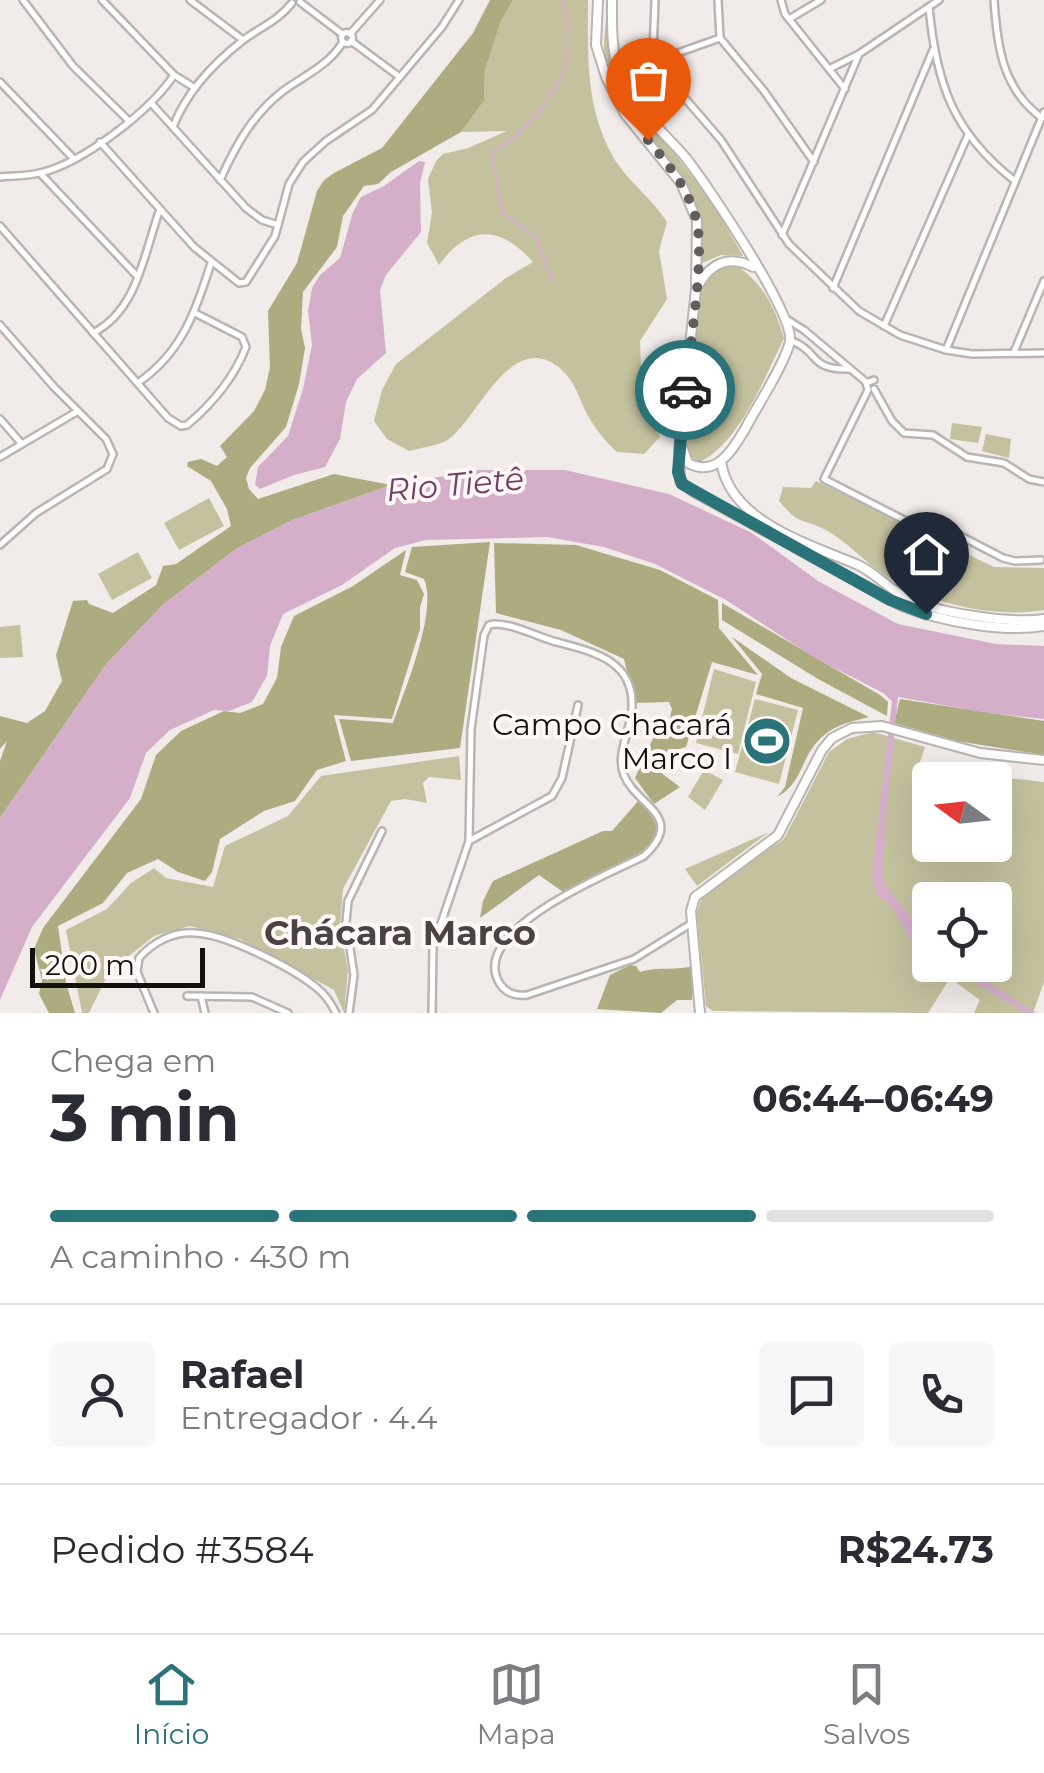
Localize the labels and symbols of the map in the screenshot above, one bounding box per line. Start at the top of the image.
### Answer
pin [606,38,691,141]
courier [635,340,735,440]
water label: Rio Tietê [384,459,526,509]
pin [884,512,969,615]
place label: Campo Chacará Marco I [492,706,732,777]
sports icon: Campo Chacará Marco I [741,715,793,767]
north arrow [912,762,1012,862]
district label: Chácara Marco [264,911,536,954]
scale bar [30,943,205,988]

